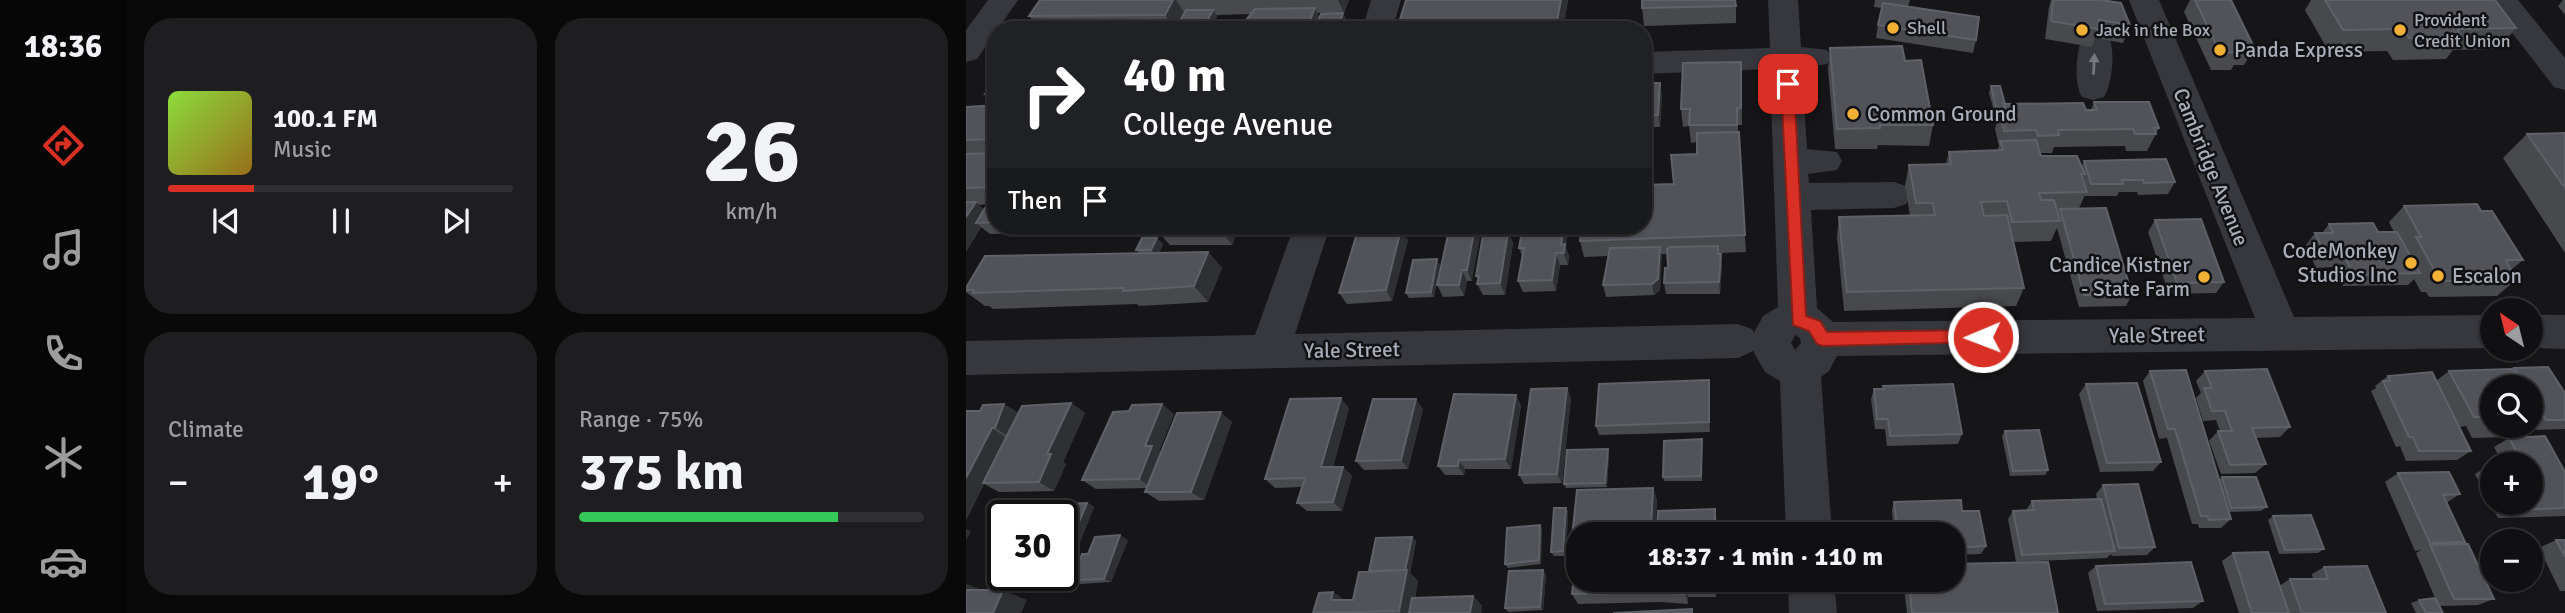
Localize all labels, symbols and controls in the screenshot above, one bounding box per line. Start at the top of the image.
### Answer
place label: Provident Credit Union [2414,9,2511,52]
place label: Shell [1907,17,1946,39]
place label: Jack in the Box [2096,19,2211,41]
marker: Shell [1885,20,1901,36]
marker: Jack in the Box [2074,22,2090,38]
marker: Provident Credit Union [2392,22,2408,38]
text: 18:36 [24,27,102,66]
place label: Panda Express [2234,37,2363,63]
marker: Panda Express [2212,42,2228,58]
text: 40 m [1123,45,1226,105]
icon: right [1008,49,1099,140]
one-way arrow [2089,53,2100,75]
pin [1758,54,1818,114]
icon: arrive [1769,65,1807,103]
street label: Cambridge Avenue [2168,84,2254,250]
text: 26 [702,95,801,208]
place label: Common Ground [1867,101,2017,127]
text: 100.1 FM [273,103,378,135]
text: College Avenue [1123,105,1333,144]
marker: Common Ground [1845,106,1861,122]
icon: directions [39,121,88,170]
text: Music [273,135,331,164]
icon: arrive [1076,182,1114,220]
text: Then [1008,185,1062,217]
text: km/h [725,197,778,226]
icon: previous [207,202,245,240]
icon: pause [322,202,360,240]
icon: next [437,202,475,240]
icon: music [39,225,88,274]
place label: CodeMonkey Studios Inc [2282,238,2397,288]
place label: Candice Kistner - State Farm [2049,252,2190,302]
marker: CodeMonkey Studios Inc [2403,255,2419,271]
place label: Escalon [2452,263,2522,289]
marker: Escalon [2430,268,2446,284]
marker: Candice Kistner - State Farm [2196,269,2212,285]
north arrow [2480,298,2543,360]
map controls [2480,298,2543,592]
position arrow [1946,300,2020,374]
street label: Yale Street [2109,321,2205,349]
icon: phone [39,329,88,378]
street label: Yale Street [1304,336,1400,364]
button: search [2480,375,2543,438]
text: Range · 75% [579,405,703,434]
text: Climate [168,415,244,444]
icon: climate [39,433,88,482]
text: 375 km [579,440,744,504]
text: 19° [302,450,379,514]
button: + [2480,452,2543,515]
text: − [168,459,189,506]
text: + [492,459,513,506]
speed limit sign: 30 [987,500,1078,591]
button: − [2480,529,2543,592]
icon: car [39,537,88,586]
text: 18:37 · 1 min · 110 m [1648,541,1883,573]

